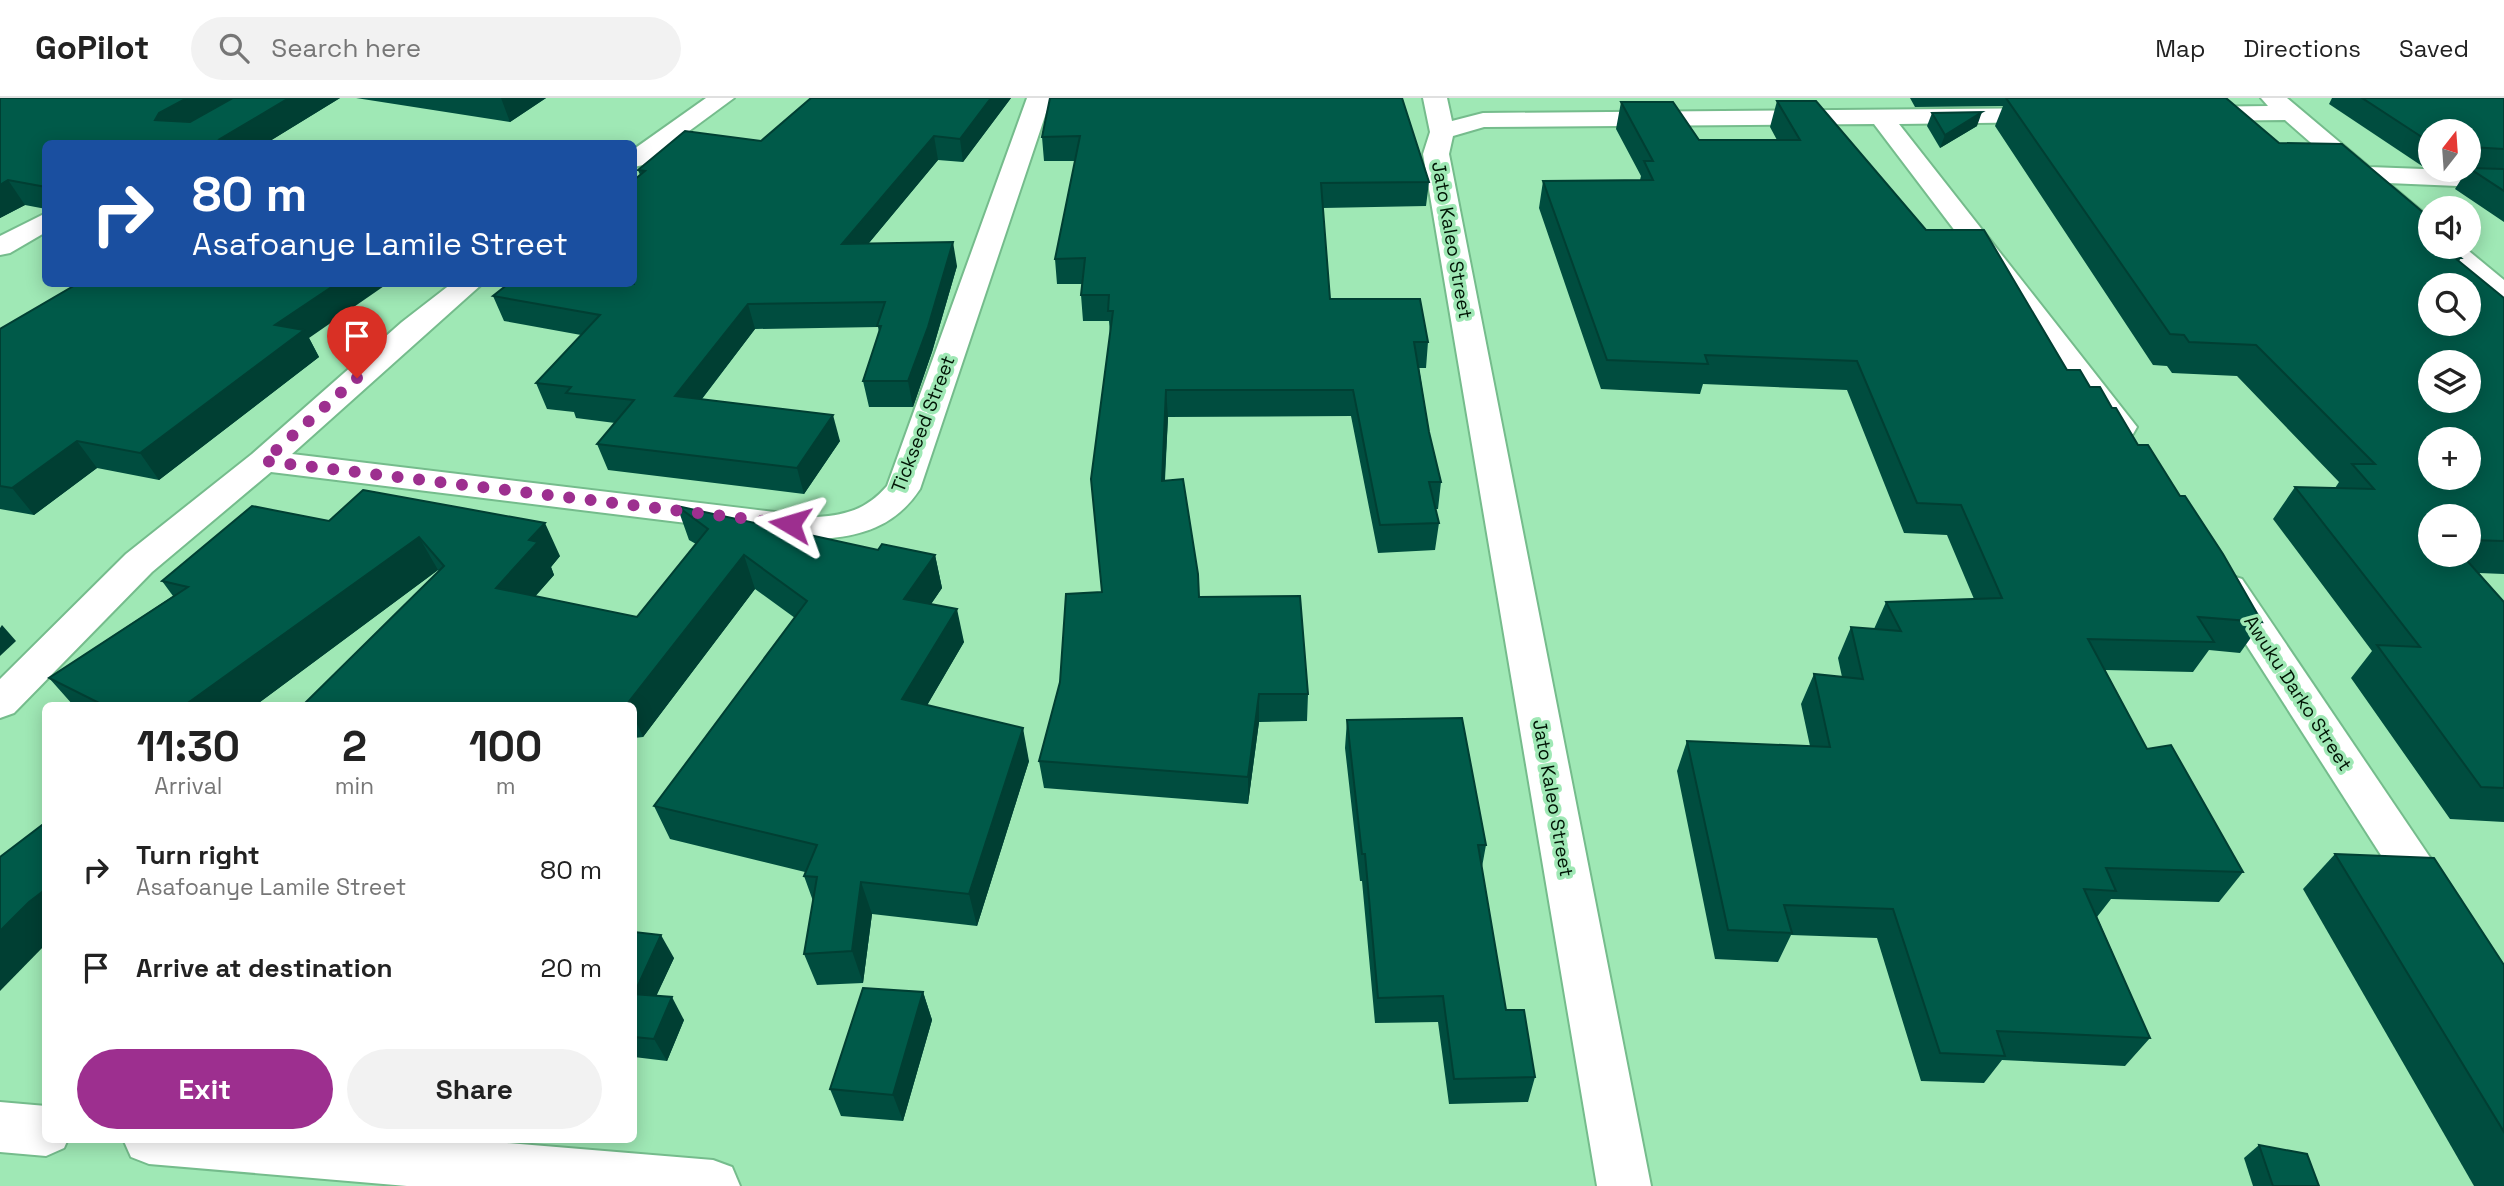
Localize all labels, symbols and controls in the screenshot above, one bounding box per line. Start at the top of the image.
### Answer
search box [191,17,681,80]
text: GoPilot [35,27,149,69]
icon: search [215,29,253,67]
text: Search here [271,31,421,65]
text: Map [2155,33,2205,64]
text: Directions [2243,33,2361,64]
text: Saved [2399,33,2469,64]
north arrow [2418,119,2482,182]
map controls [2418,119,2481,567]
street label: Jato Kaleo Street [1426,159,1478,321]
text: 80 m [192,163,307,225]
icon: right [77,168,168,259]
button: sound [2418,196,2481,259]
text: Asafoanye Lamile Street [192,224,568,264]
button: search [2418,273,2481,336]
pin [327,306,387,378]
icon: arrive [338,317,376,355]
button: layers [2418,350,2481,413]
street label: Tickseed Street [885,352,961,496]
button: + [2418,427,2481,490]
position arrow [753,487,827,561]
button: − [2418,504,2481,567]
street label: Awuku Darko Street [2238,611,2358,775]
street label: Jato Kaleo Street [1527,717,1579,879]
text: 11:30 [137,720,240,773]
text: 2 [342,720,367,773]
text: 100 [469,720,542,773]
text: Arrival [154,771,223,801]
text: min [335,771,374,801]
text: m [496,771,515,801]
text: Turn right [136,838,260,872]
icon: right [77,851,115,889]
text: 80 m [540,853,602,887]
text: Asafoanye Lamile Street [136,872,406,902]
icon: arrive [77,949,115,987]
text: Arrive at destination [136,951,393,985]
text: 20 m [541,951,602,985]
button: Exit [77,1049,333,1129]
button: Share [347,1049,602,1129]

